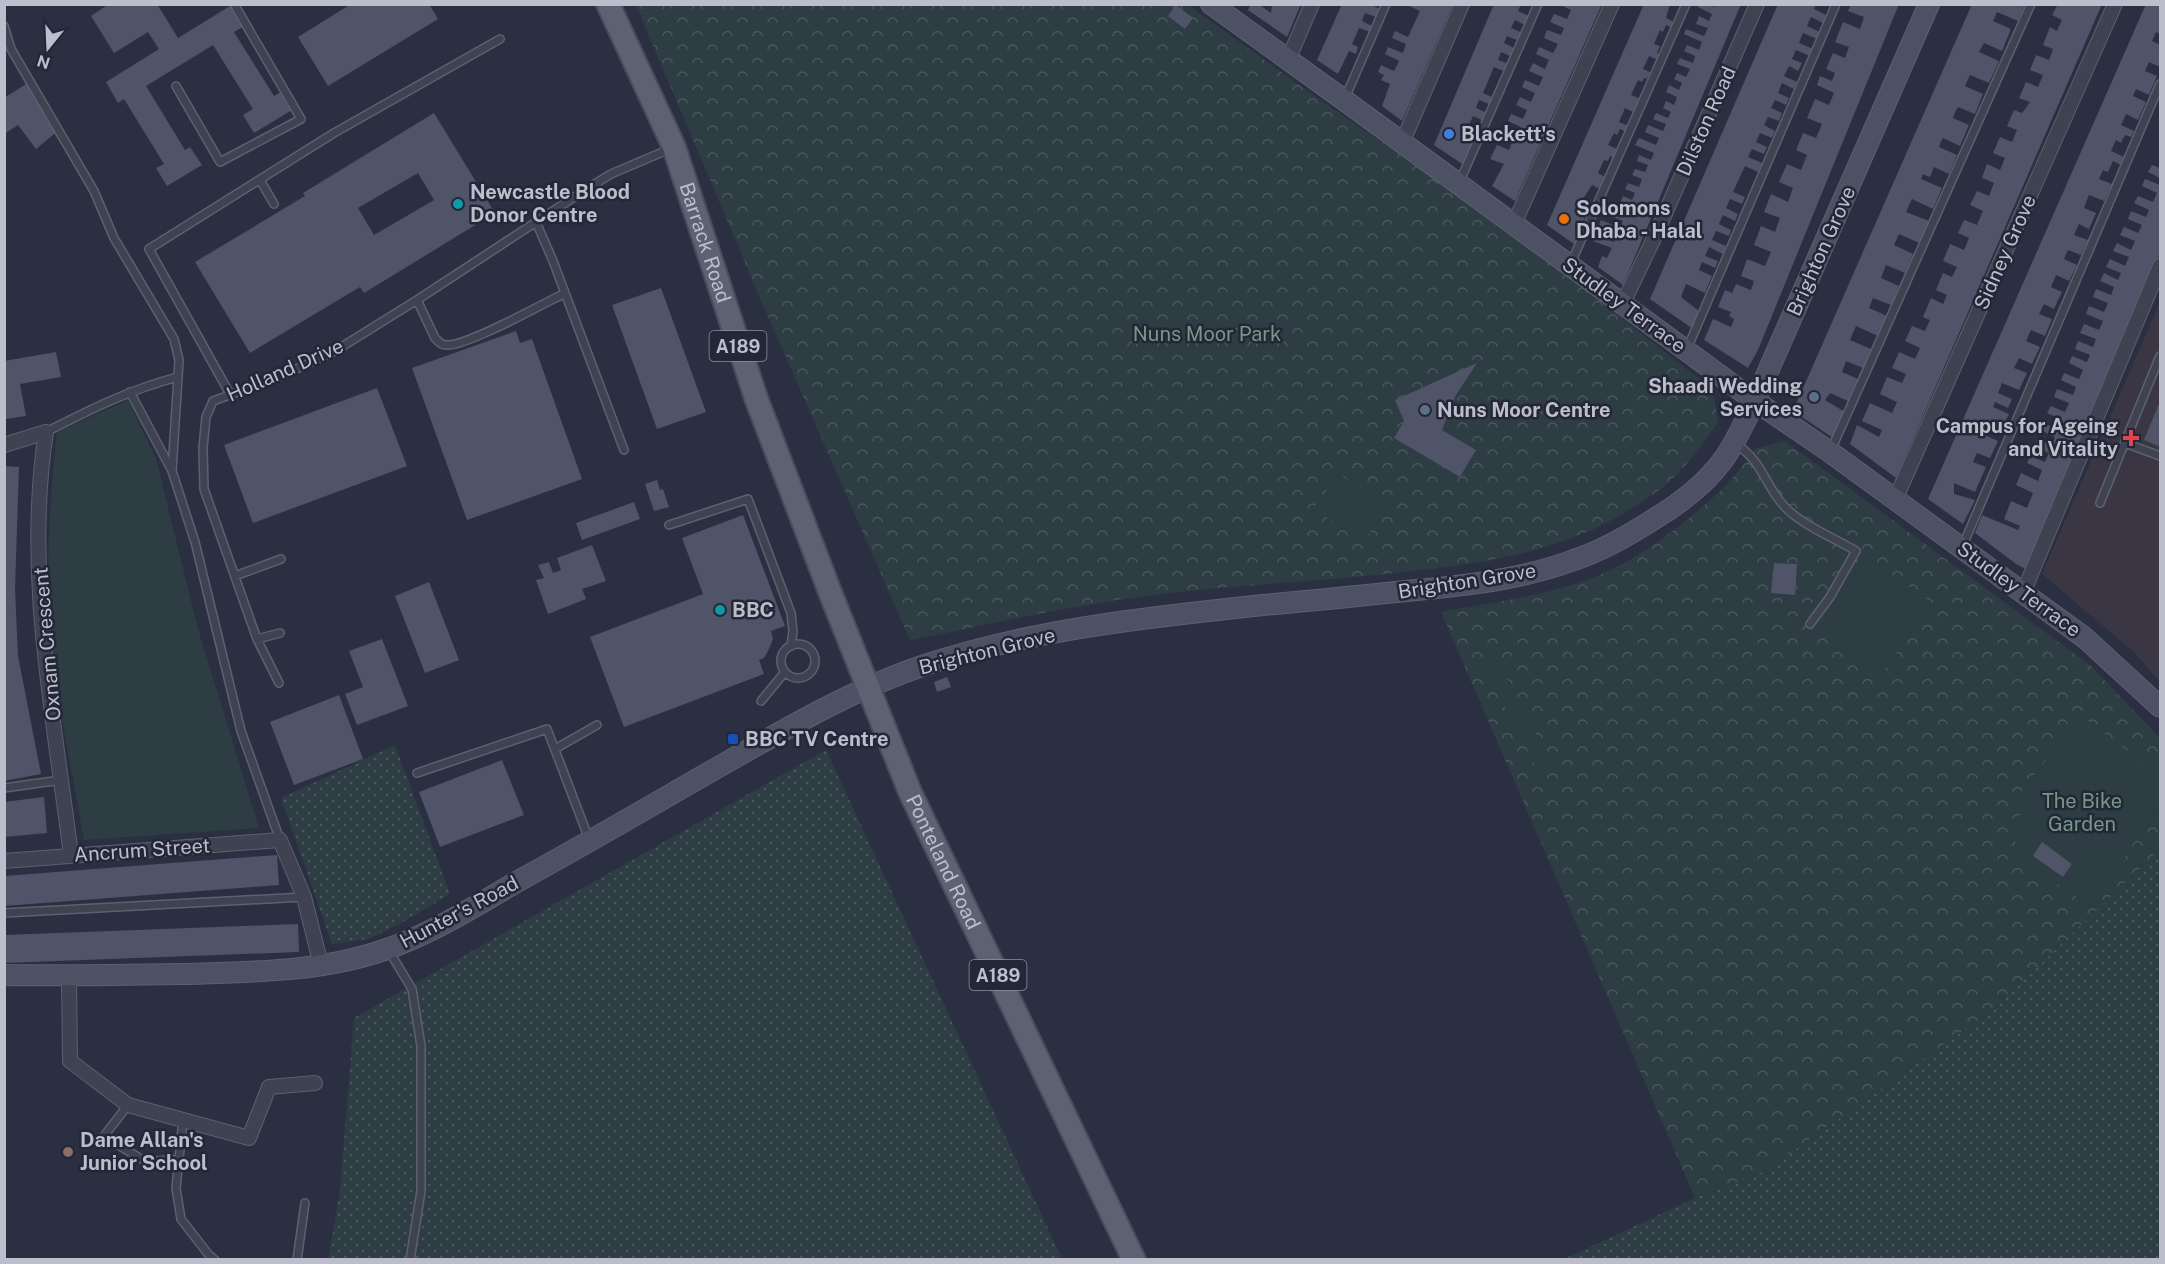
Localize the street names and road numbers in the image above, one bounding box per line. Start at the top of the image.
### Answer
street label: Dilston Road [1671,63,1741,179]
street label: Barrack Road [674,179,736,306]
street label: Brighton Grove [1782,182,1860,320]
street label: Sidney Grove [1969,191,2041,313]
street label: Studley Terrace [1558,252,1690,358]
road number: A189 [710,331,766,361]
street label: Holland Drive [223,334,347,406]
street label: Studley Terrace [1953,536,2085,642]
street label: Brighton Grove [1396,558,1538,604]
street label: Oxnam Crescent [28,566,66,722]
street label: Brighton Grove [916,622,1058,680]
street label: Ponteland Road [901,791,986,933]
street label: Ancrum Street [73,833,211,867]
street label: Hunter's Road [396,871,522,953]
road number: A189 [970,960,1026,990]

